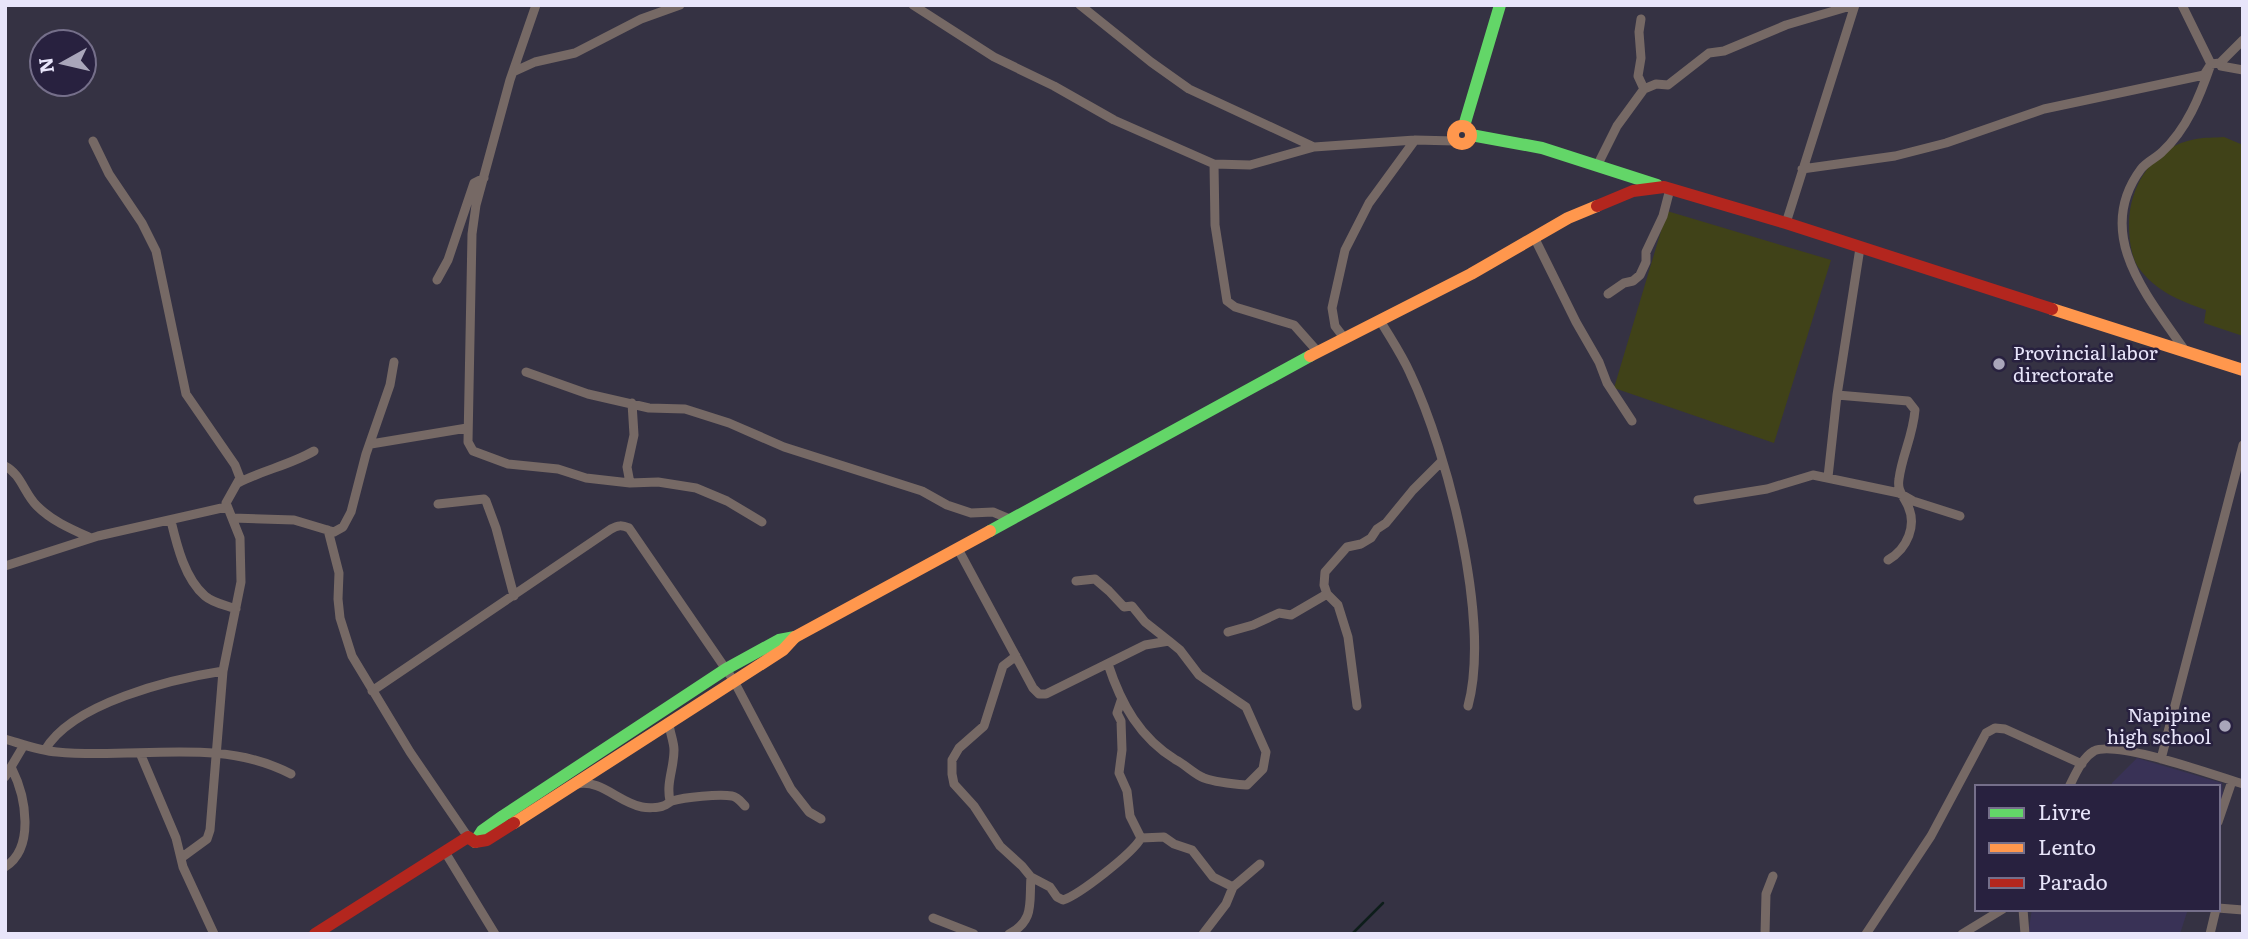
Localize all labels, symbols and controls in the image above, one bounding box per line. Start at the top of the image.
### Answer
north arrow [28,28,98,98]
text: N [30,56,60,75]
place label: Provincial labor directorate [2013,338,2158,388]
marker: Provincial labor directorate [1991,356,2007,372]
place label: Napipine high school [2107,700,2211,750]
marker: Napipine high school [2217,718,2233,734]
legend [1975,785,2220,911]
text: Livre [2038,795,2091,826]
text: Lento [2038,830,2096,861]
text: Parado [2038,865,2108,896]

